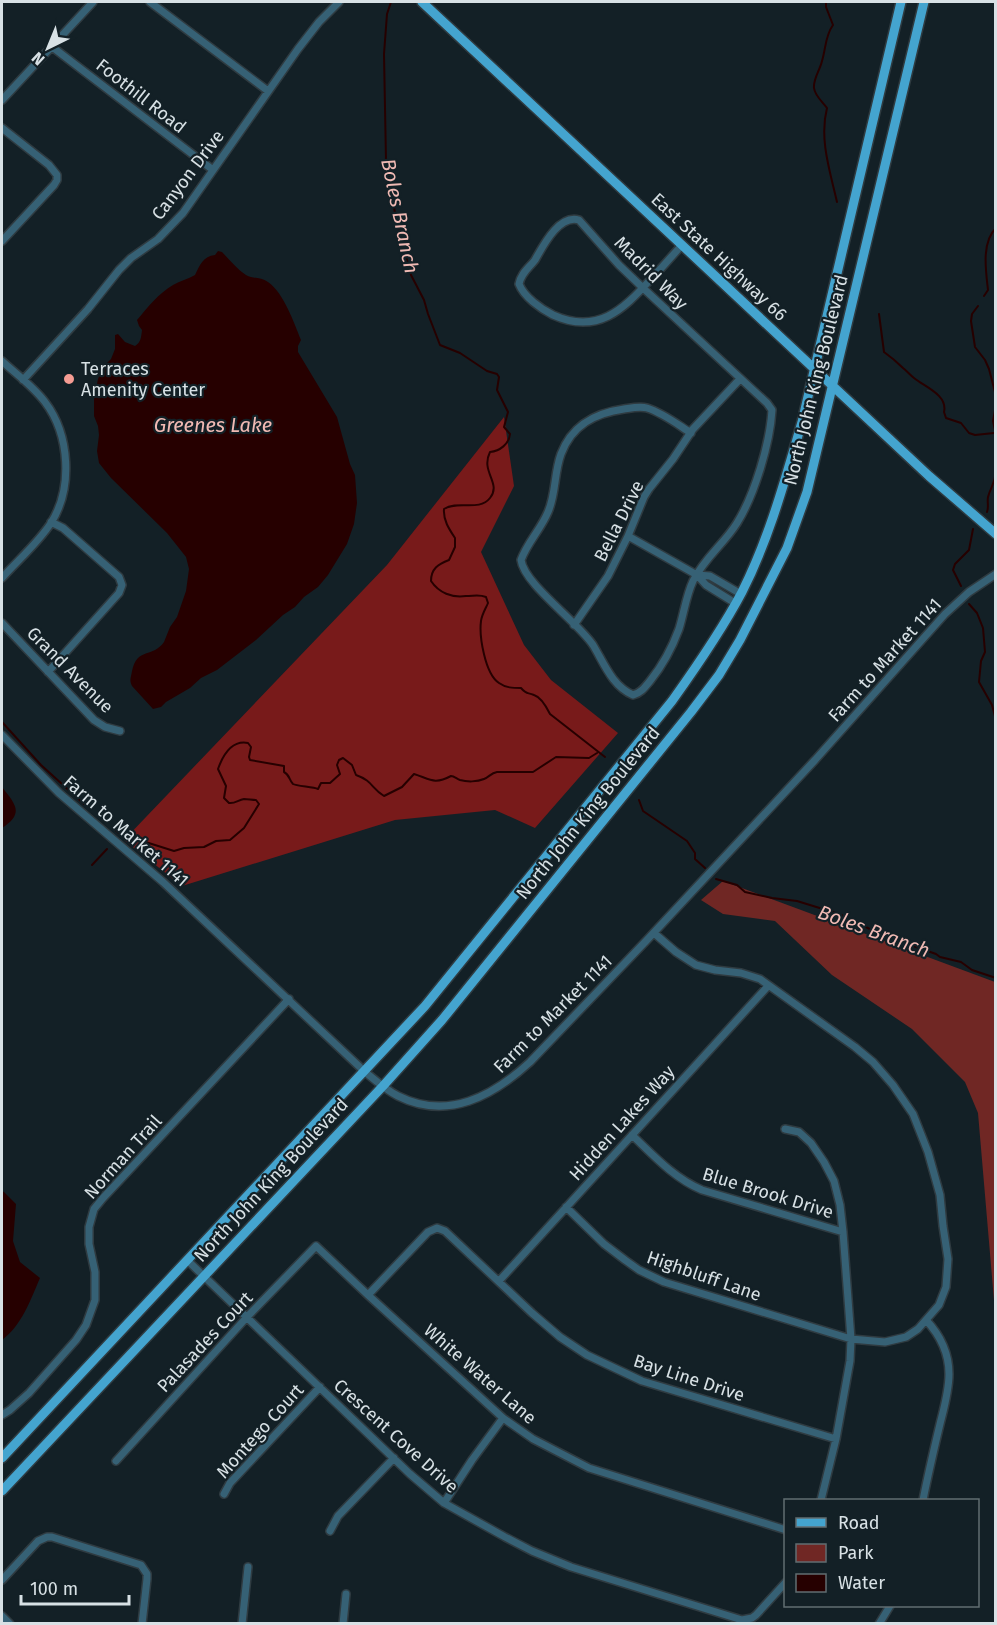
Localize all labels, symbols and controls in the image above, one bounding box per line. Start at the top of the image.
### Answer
north arrow [18,18,78,78]
text: N [28,48,48,69]
street label: Foothill Road [92,54,190,138]
street label: Canyon Drive [147,126,229,224]
water label: Boles Branch [376,156,424,276]
street label: East State Highway 66 [647,188,791,326]
street label: Madrid Way [610,232,692,314]
street label: North John King Boulevard [779,272,853,488]
place label: Terraces Amenity Center [81,358,205,401]
marker: Terraces Amenity Center [62,372,76,386]
water label: Greenes Lake [154,413,272,437]
street label: Bella Drive [589,477,649,565]
street label: Farm to Market 1141 [824,594,946,726]
street label: Grand Avenue [22,622,118,718]
street label: North John King Boulevard [511,722,665,904]
street label: Farm to Market 1141 [59,771,193,891]
water label: Boles Branch [815,900,933,962]
street label: Farm to Market 1141 [489,950,617,1078]
street label: Hidden Lakes Way [565,1061,680,1185]
street label: North John King Boulevard [189,1093,353,1267]
street label: Norman Trail [80,1110,166,1204]
street label: Blue Brook Drive [700,1163,836,1223]
street label: Highbluff Lane [644,1246,764,1306]
street label: Palasades Court [153,1287,258,1397]
street label: White Water Lane [419,1319,541,1429]
street label: Bay Line Drive [631,1350,747,1406]
street label: Crescent Cove Drive [329,1374,463,1498]
street label: Montego Court [212,1379,309,1483]
legend [784,1499,979,1607]
text: Road [838,1512,880,1534]
text: Park [838,1542,874,1564]
scale bar [21,1568,129,1606]
text: Water [838,1572,885,1594]
text: 100 m [30,1578,78,1600]

